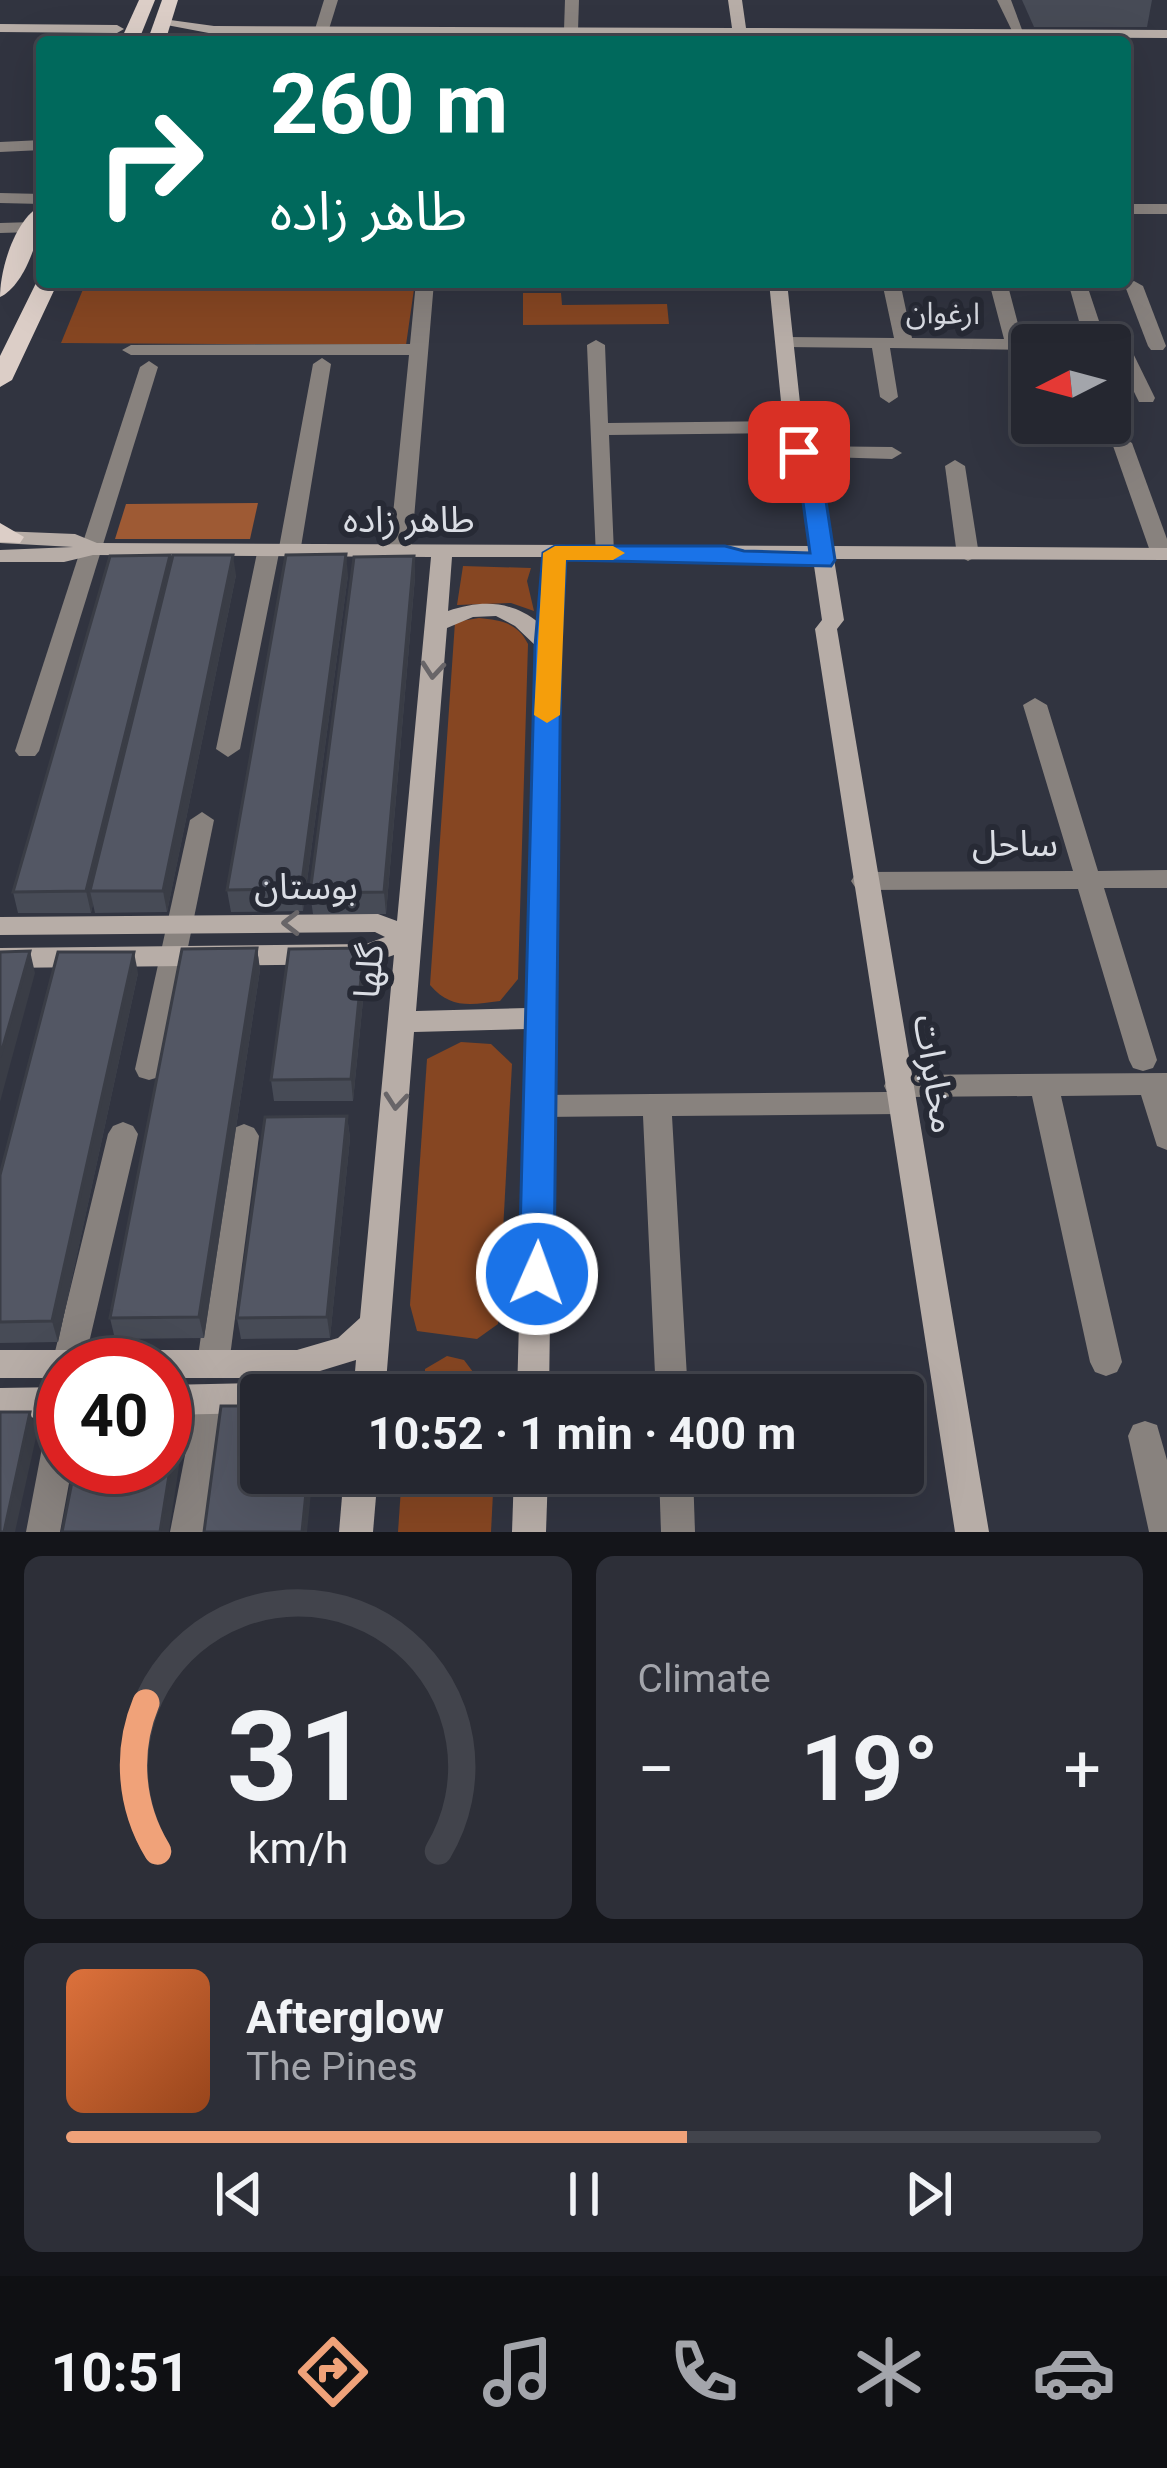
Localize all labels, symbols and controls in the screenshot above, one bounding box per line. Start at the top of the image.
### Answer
text: 260 m [270,55,508,154]
icon: right [72,84,228,240]
text: طاهر زاده [270,180,467,243]
street label: ارغوان [906,295,980,331]
north arrow [1011,324,1131,444]
map controls [1011,324,1131,444]
pin [748,401,850,503]
icon: arrive [766,419,832,485]
street label: طاهر زاده [343,499,475,541]
one-way arrow [420,661,446,680]
street label: ساحل [972,823,1058,865]
street label: بوستان [254,866,358,908]
one-way arrow [281,910,299,936]
street label: گلها [346,941,392,1000]
street label: مخابرات [905,1012,965,1136]
one-way arrow [384,1092,409,1111]
position arrow [474,1211,600,1337]
speed limit sign: 40 [36,1338,192,1494]
text: 10:52 · 1 min · 400 m [368,1407,796,1460]
text: Climate [638,1656,771,1702]
text: 31 [226,1684,369,1830]
text: 19° [800,1717,939,1822]
text: − [638,1731,675,1808]
text: + [1064,1731,1101,1808]
text: km/h [247,1822,348,1872]
text: Afterglow [246,1991,444,2044]
text: The Pines [246,2044,418,2090]
icon: previous [206,2161,272,2227]
icon: pause [551,2161,617,2227]
icon: next [896,2161,962,2227]
icon: directions [291,2330,375,2414]
icon: music [476,2330,560,2414]
icon: phone [662,2330,746,2414]
icon: climate [847,2330,931,2414]
icon: car [1032,2330,1116,2414]
text: 10:51 [51,2341,190,2404]

